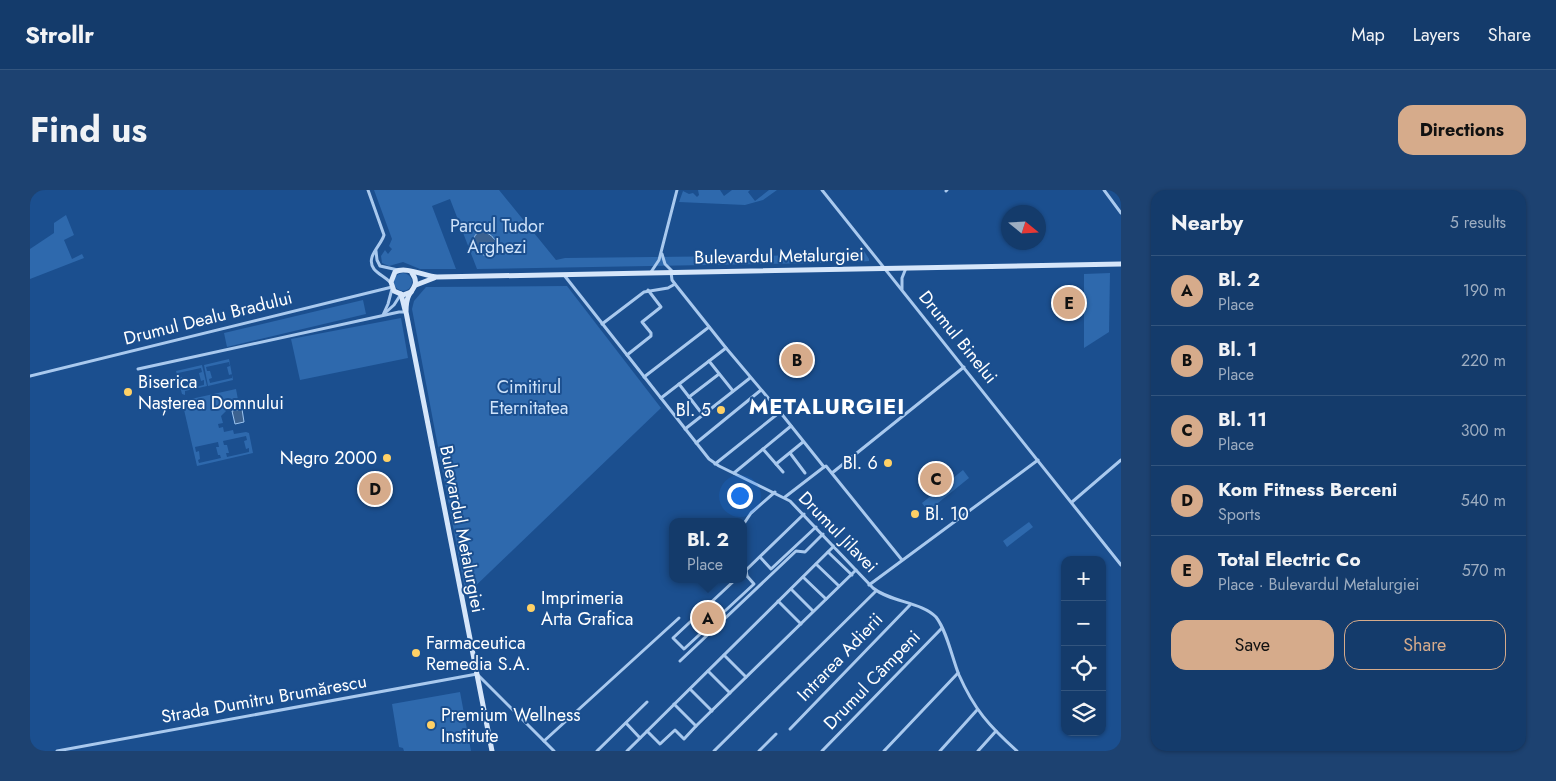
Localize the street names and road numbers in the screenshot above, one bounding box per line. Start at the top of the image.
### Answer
street label: Bulevardul Metalurgiei [694,242,864,270]
street label: Drumul Dealu Bradului [121,284,295,352]
street label: Drumul Binelui [912,285,1004,389]
street label: Bulevardul Metalurgiei [433,443,491,615]
street label: Drumul Jilavei [792,485,884,579]
street label: Intrarea Adierii [791,607,889,707]
street label: Drumul Câmpeni [818,624,926,736]
street label: Strada Dumitru Brumărescu [159,668,369,730]

